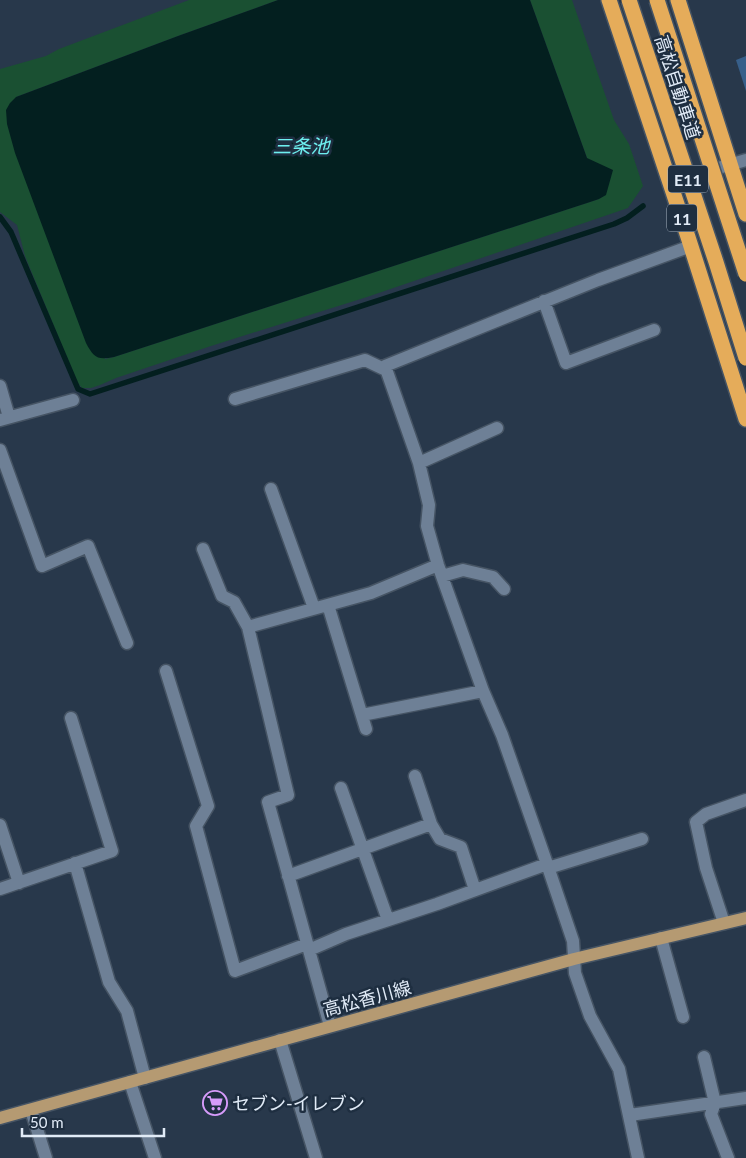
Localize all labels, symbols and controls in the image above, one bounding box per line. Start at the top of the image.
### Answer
street label: 高松自動車道 [651,32,705,142]
water label: 三条池 [272,134,331,157]
road number: E11 [668,165,708,192]
road number: 11 [667,204,697,232]
street label: 高松香川線 [321,976,413,1020]
supermarket icon: セブン-イレブン [202,1090,228,1116]
place label: セブン-イレブン [232,1092,365,1114]
scale bar [22,1106,165,1138]
text: 50 m [30,1113,64,1131]

